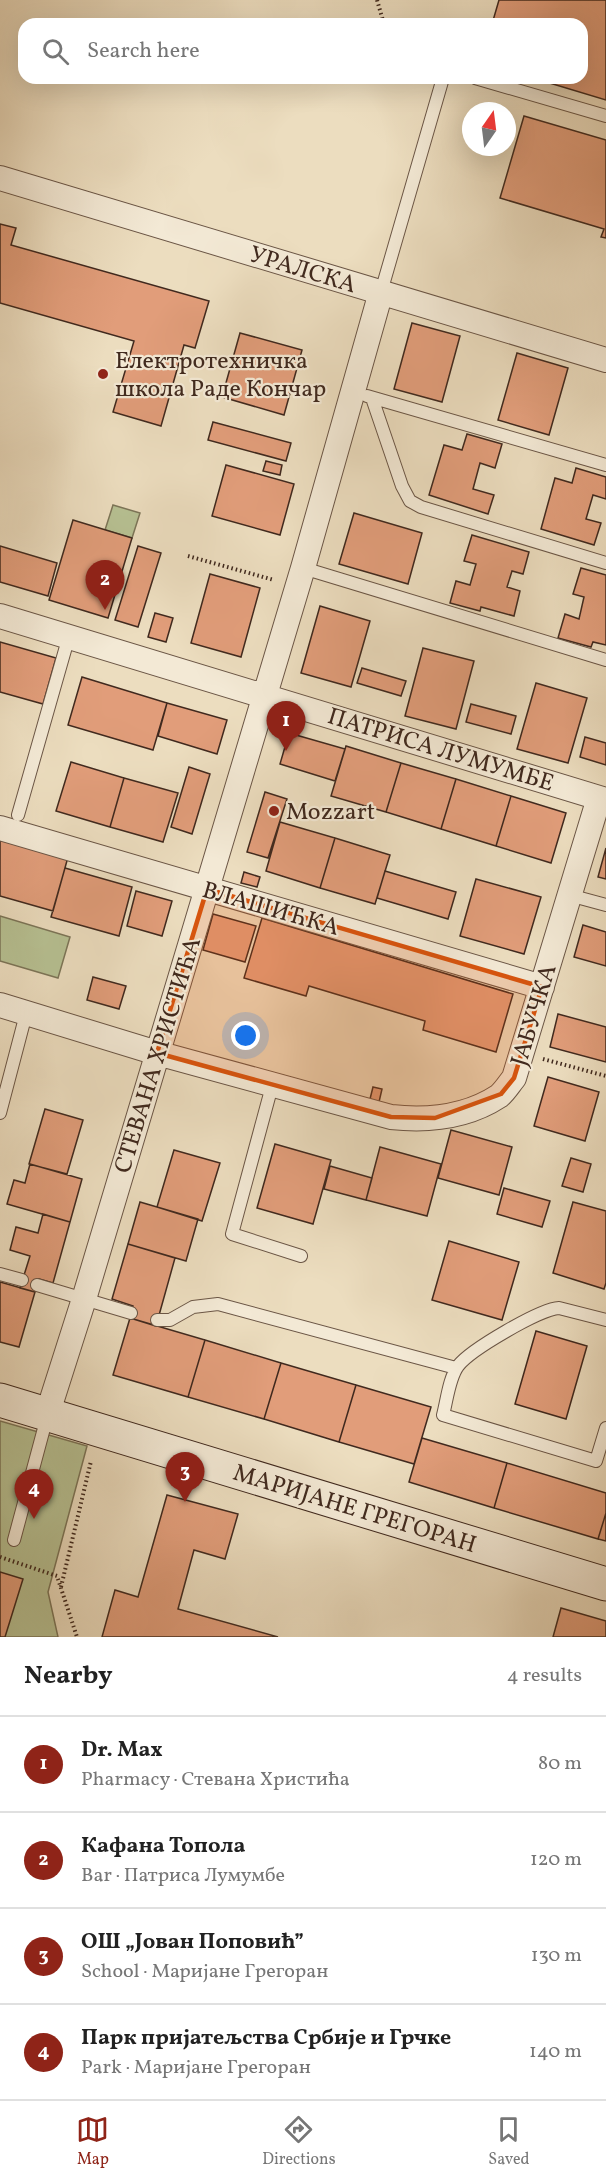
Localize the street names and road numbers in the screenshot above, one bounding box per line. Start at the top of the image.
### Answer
street label: УРАЛСКА [245,239,360,303]
street label: ПАТРИСА ЛУМУМБЕ [323,700,558,802]
street label: ВЛАШИЋКА [198,874,343,946]
street label: СТЕВАНА ХРИСТИЋА [107,933,211,1178]
street label: ЈАБУЧКА [503,960,567,1071]
street label: МАРИЈАНЕ ГРЕГОРАН [228,1457,480,1563]

